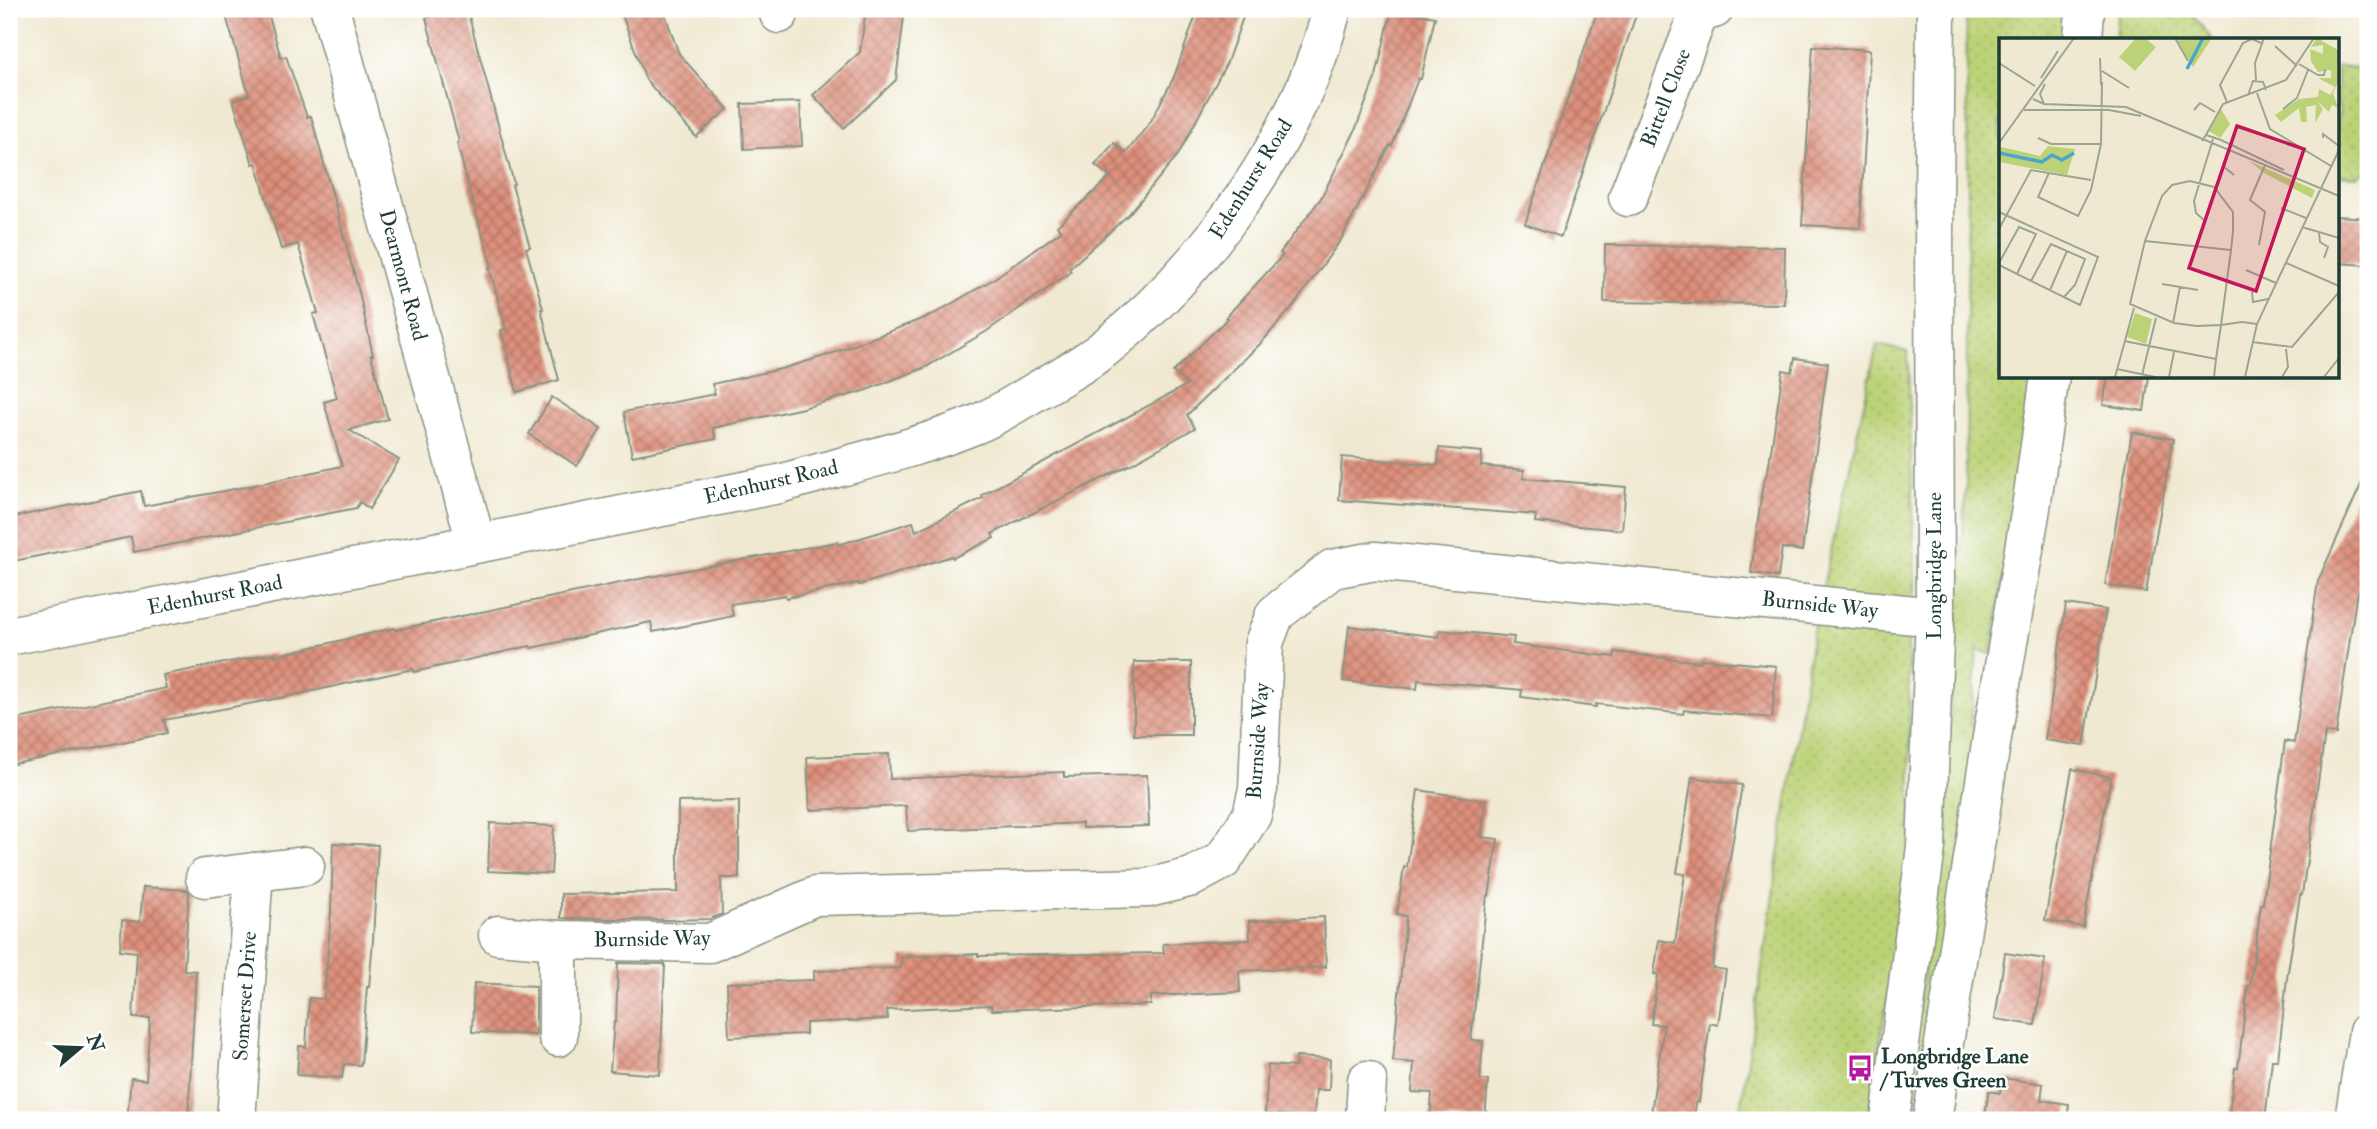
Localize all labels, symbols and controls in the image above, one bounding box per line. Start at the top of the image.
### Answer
inset map [1999,38,2338,378]
street label: Bittell Close [1635,45,1697,151]
street label: Edenhurst Road [1203,113,1299,244]
street label: Dearmont Road [373,207,434,344]
street label: Edenhurst Road [701,453,841,511]
street label: Longbridge Lane [1921,492,1948,640]
street label: Edenhurst Road [145,569,285,621]
street label: Burnside Way [1761,585,1880,625]
street label: Burnside Way [1240,681,1276,800]
street label: Burnside Way [593,924,711,954]
street label: Somerset Drive [227,930,263,1062]
north arrow [46,1014,116,1084]
text: N [81,1030,110,1056]
place label: Longbridge Lane / Turves Green [1879,1043,2029,1094]
bus stop icon: Longbridge Lane / Turves Green [1845,1053,1875,1083]

